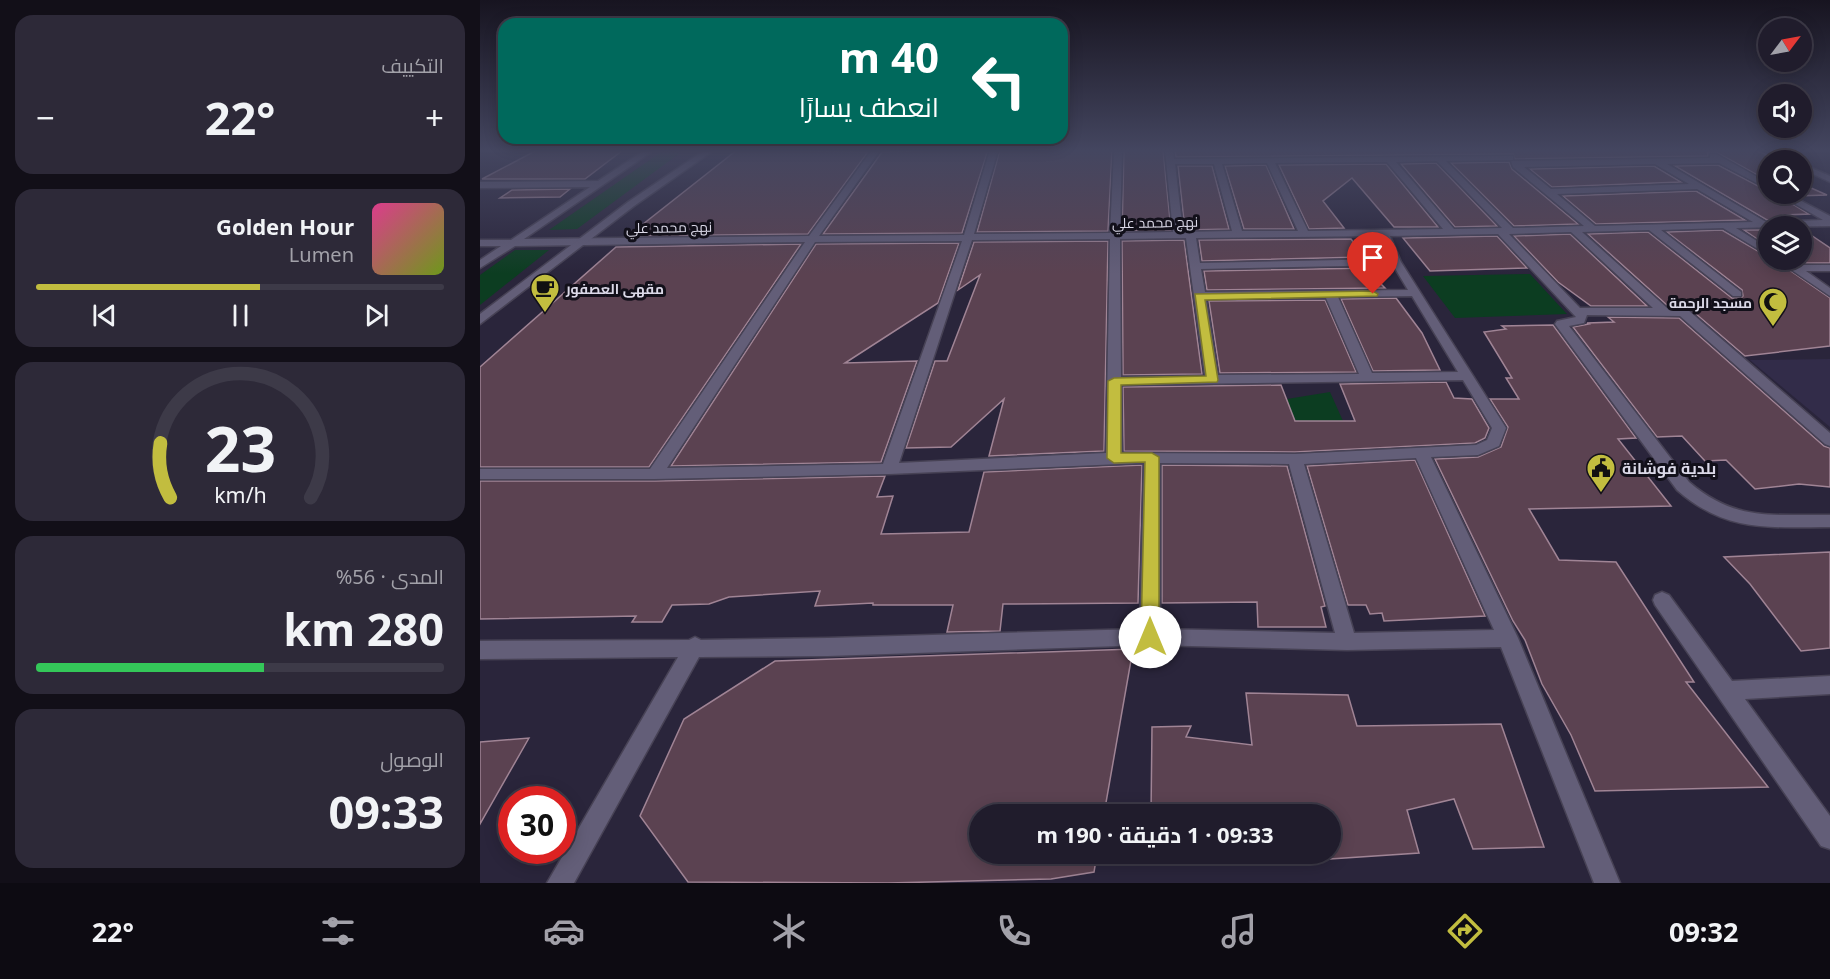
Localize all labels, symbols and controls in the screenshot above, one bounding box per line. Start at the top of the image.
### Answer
north arrow [1758,18,1812,72]
map controls [1758,18,1812,270]
text: 40 m [839,28,939,85]
icon: left [960,42,1038,120]
text: التكييف [381,52,444,79]
button: sound [1758,84,1812,138]
text: 22° [205,87,275,148]
text: انعطف يسارًا [799,88,939,125]
text: − [36,95,55,140]
text: + [425,95,444,140]
button: search [1758,150,1812,204]
text: Golden Hour [216,211,354,241]
street label: نهج محمد علي [1112,212,1198,235]
button: layers [1758,216,1812,270]
street label: نهج محمد علي [626,217,712,240]
pin [1347,232,1398,294]
text: Lumen [289,241,354,268]
icon: arrive [1356,241,1389,274]
cafe icon: مقهى العصفور [529,272,561,314]
place label: مقهى العصفور [565,279,664,298]
mosque icon: مسجد الرحمة [1757,286,1789,328]
place label: مسجد الرحمة [1669,293,1752,312]
icon: previous [88,299,121,332]
icon: pause [224,299,257,332]
icon: next [360,299,393,332]
text: 23 [204,406,276,491]
public building icon: بلدية فوشانة [1585,452,1617,494]
place label: بلدية فوشانة [1622,457,1716,479]
text: km/h [214,481,266,510]
text: المدى · 56% [336,563,444,590]
text: 280 km [283,598,444,659]
position arrow [1118,605,1182,669]
text: الوصول [380,746,444,773]
text: 09:33 [328,781,444,842]
speed limit sign: 30 [498,786,576,864]
text: 09:33 · 1 دقيقة · 190 m [1036,819,1274,849]
icon: filters [317,910,359,952]
icon: car [543,910,585,952]
icon: climate [768,910,810,952]
icon: phone [993,910,1035,952]
icon: music [1218,910,1260,952]
icon: directions [1444,910,1486,952]
text: 22° [92,913,134,950]
text: 09:32 [1669,913,1738,950]

